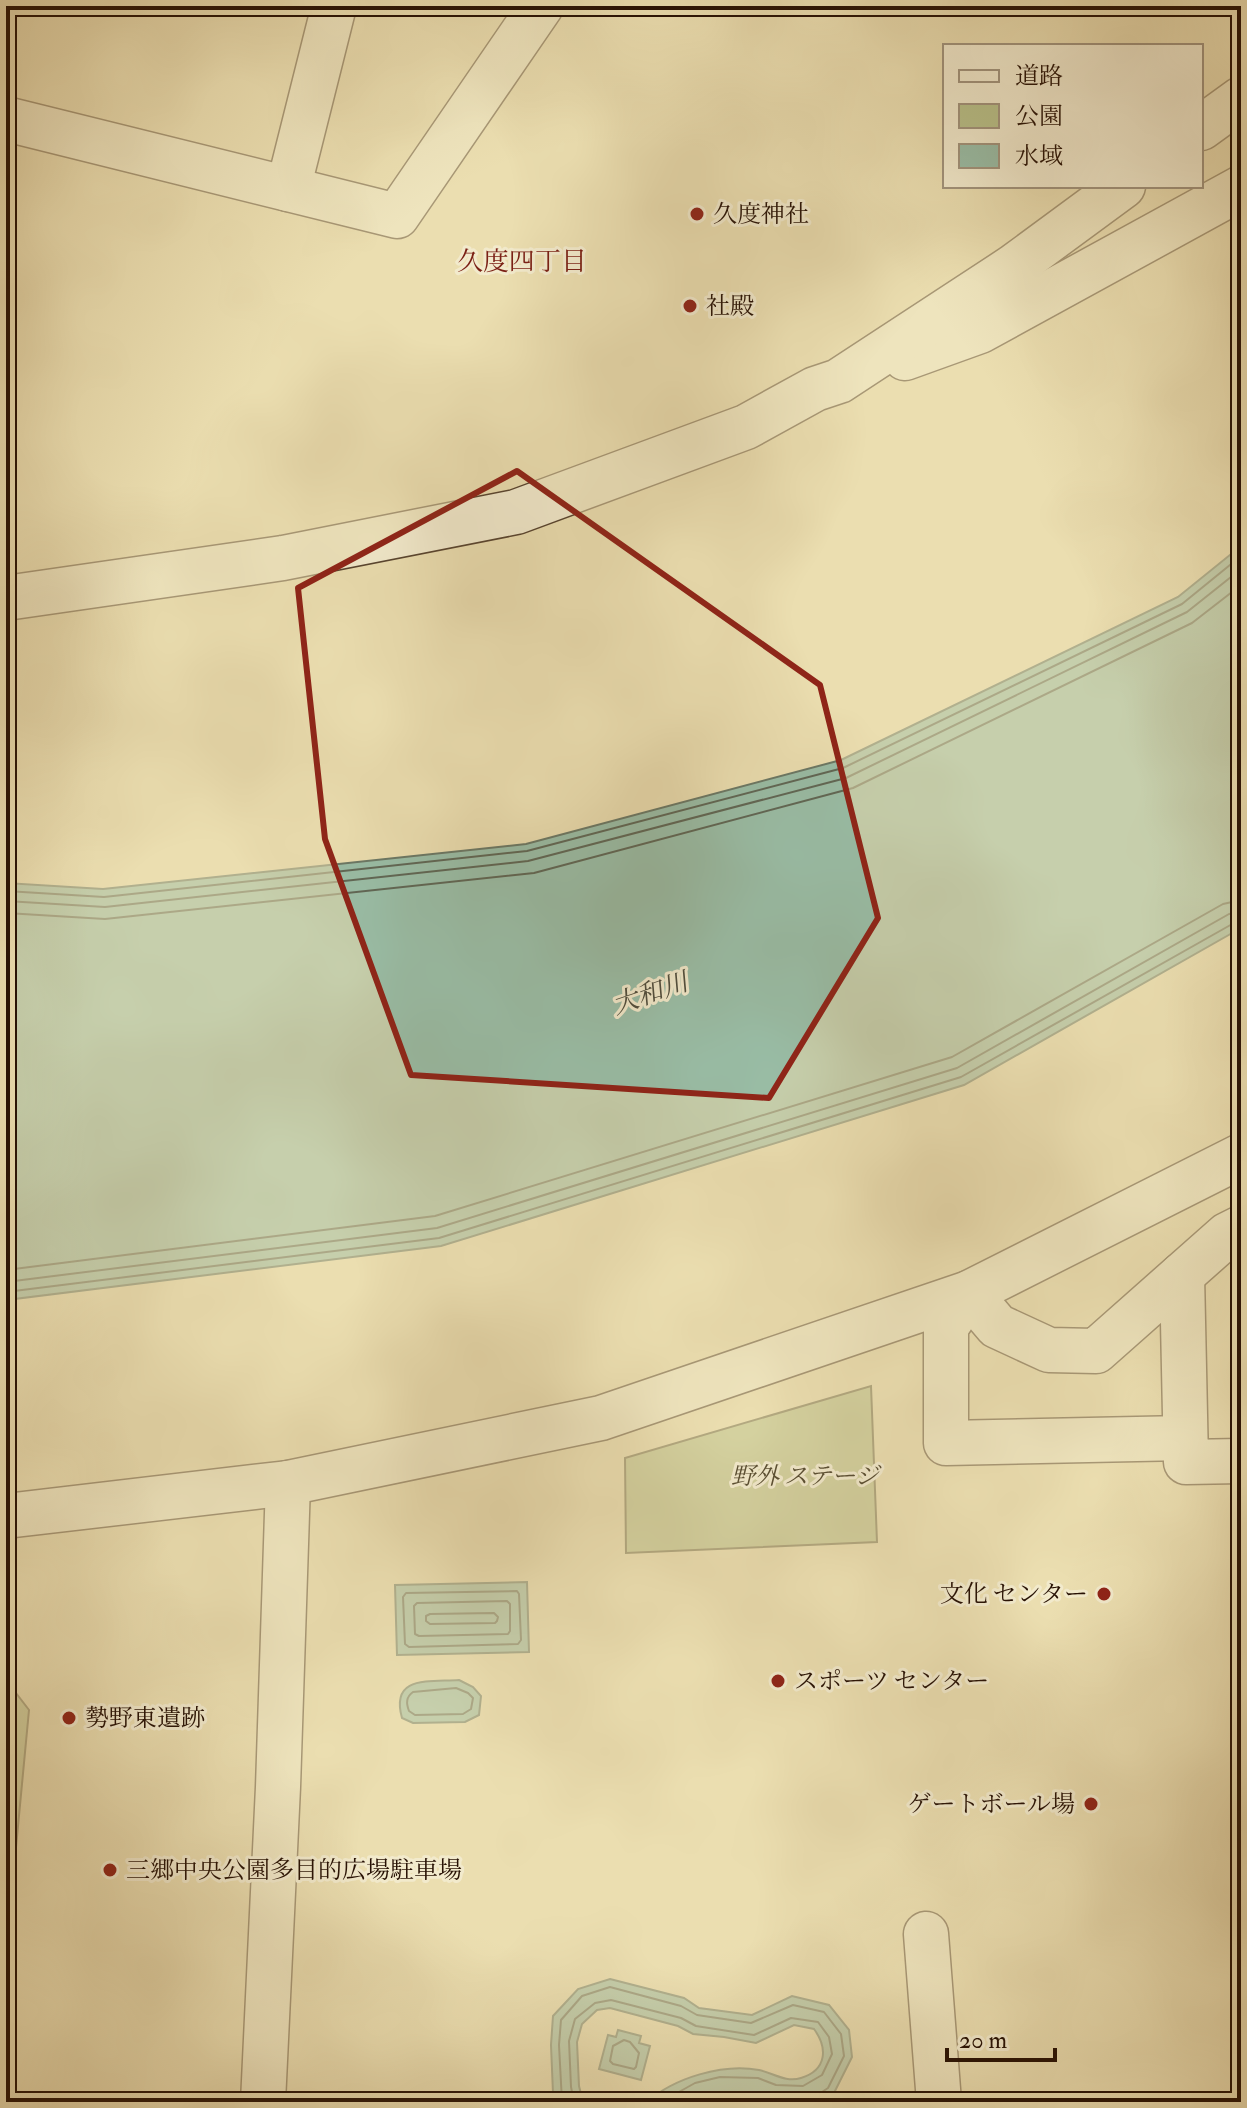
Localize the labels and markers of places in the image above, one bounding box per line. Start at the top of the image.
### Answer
place label: 久度神社 [713,199,809,230]
marker: 久度神社 [688,205,706,223]
place label: 社殿 [706,291,754,322]
marker: 社殿 [681,297,699,315]
place label: 文化 センター [940,1579,1088,1610]
marker: 文化 センター [1095,1585,1113,1603]
place label: スポーツ センター [794,1666,989,1697]
marker: スポーツ センター [769,1672,787,1690]
place label: 勢野東遺跡 [85,1703,205,1734]
marker: 勢野東遺跡 [60,1709,78,1727]
place label: ゲートボール場 [907,1789,1075,1820]
marker: ゲートボール場 [1082,1795,1100,1813]
place label: 三郷中央公園多目的広場駐車場 [126,1855,462,1886]
marker: 三郷中央公園多目的広場駐車場 [101,1861,119,1879]

